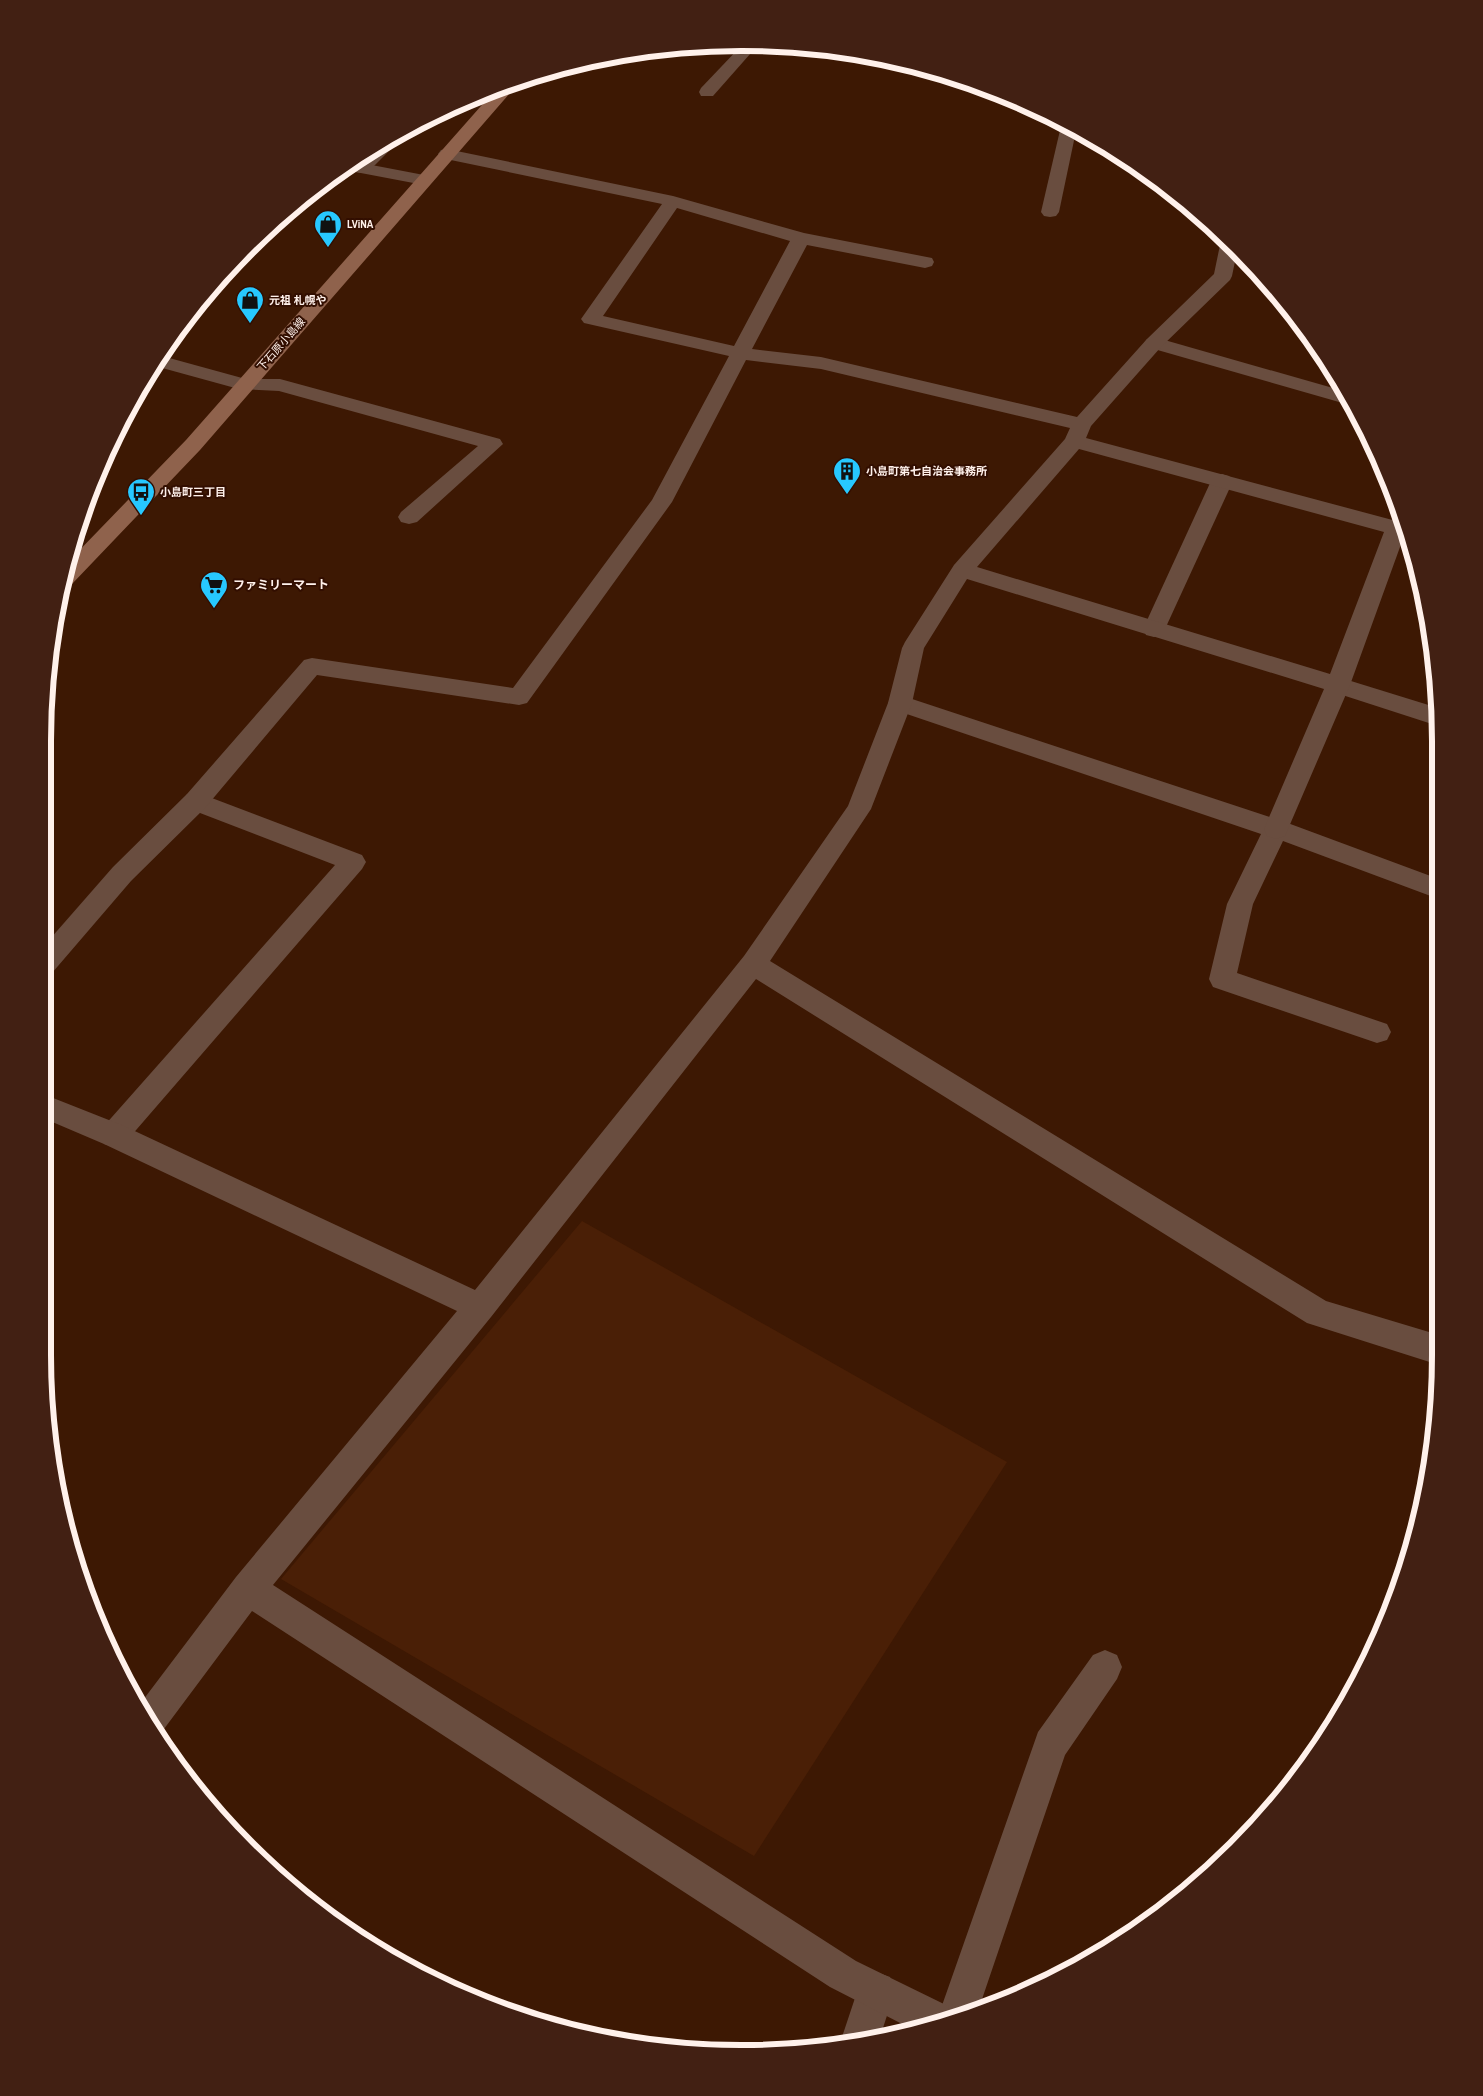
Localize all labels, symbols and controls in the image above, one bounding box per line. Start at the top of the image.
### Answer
shop icon: LViNA [313,209,343,248]
place label: LViNA [347,217,374,231]
shop icon: 元祖 札幌や [235,285,265,324]
place label: 元祖 札幌や [269,293,327,307]
street label: 下石原小島線 [254,315,308,373]
building icon: 小島町第七自治会事務所 [832,456,862,495]
place label: 小島町第七自治会事務所 [866,464,987,478]
bus stop icon: 小島町三丁目 [126,477,156,516]
place label: 小島町三丁目 [160,485,226,499]
supermarket icon: ファミリーマート [199,570,229,609]
place label: ファミリーマート [233,577,329,593]

